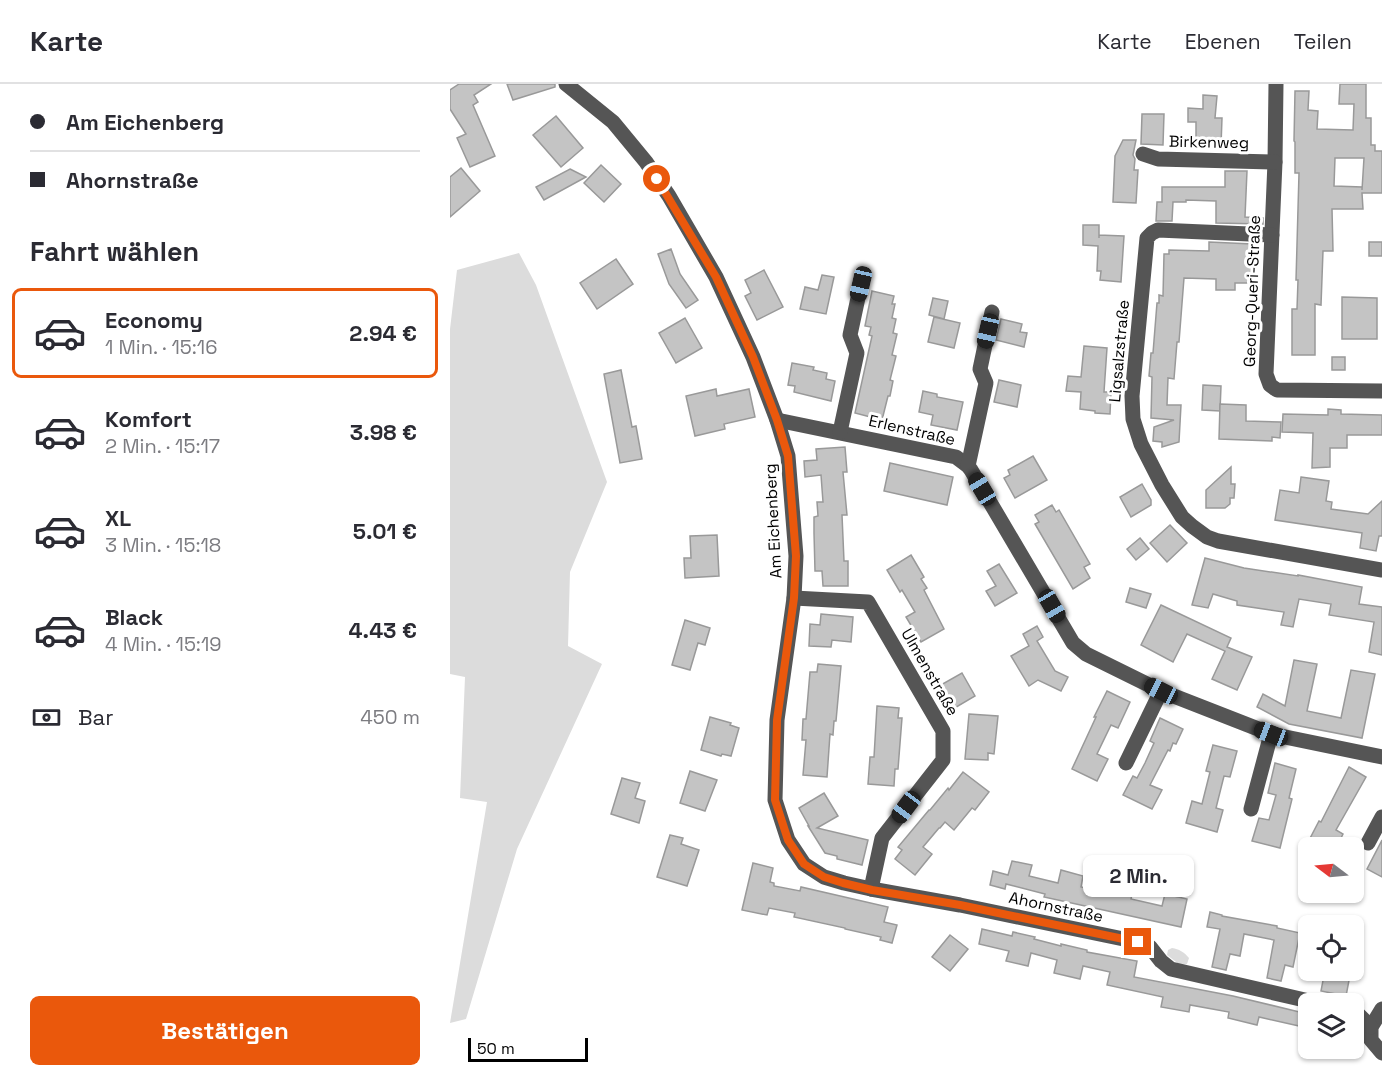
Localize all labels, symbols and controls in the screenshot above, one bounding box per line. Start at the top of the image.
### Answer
text: Karte [30,23,103,59]
text: Karte [1097,28,1152,55]
text: Ebenen [1185,28,1261,55]
text: Teilen [1294,28,1352,55]
text: Am Eichenberg [66,108,224,136]
street label: Birkenweg [1169,131,1249,153]
route start [643,165,670,192]
text: Ahornstraße [66,166,199,194]
street label: Georg-Queri-Straße [1239,215,1265,367]
text: Fahrt wählen [30,234,199,269]
car [848,264,874,304]
street label: Ligsalzstraße [1104,299,1134,403]
icon: car [33,306,87,360]
text: Economy [105,306,203,334]
car [975,311,1001,351]
text: 2.94 € [349,319,417,347]
text: 1 Min. · 15:16 [105,334,217,360]
icon: car [33,405,87,459]
text: Komfort [105,405,192,433]
street label: Erlenstraße [867,410,957,450]
text: 3.98 € [350,418,417,446]
text: 2 Min. · 15:17 [105,433,220,459]
street label: Am Eichenberg [759,463,787,579]
car [965,469,999,509]
icon: car [33,504,87,558]
text: XL [105,504,131,532]
text: 5.01 € [353,517,417,545]
text: 3 Min. · 15:18 [105,532,221,558]
car [1035,586,1069,626]
icon: car [33,603,87,657]
text: Black [105,603,163,631]
text: 4.43 € [349,616,417,644]
street label: Ulmenstraße [896,624,964,720]
text: 4 Min. · 15:19 [105,631,222,657]
car [1141,675,1181,707]
icon: cash [30,701,63,734]
text: Bar [78,703,114,731]
text: 450 m [360,704,420,730]
car [1251,719,1291,749]
car [888,787,924,827]
north arrow [1298,837,1364,903]
map controls [1298,837,1364,1059]
callout: 2 Min. [1082,855,1194,897]
text: 2 Min. [1109,863,1168,889]
street label: Ahornstraße [1007,887,1105,927]
button: locate [1298,915,1364,981]
route end [1124,928,1151,955]
button: layers [1298,993,1364,1059]
button: Bestätigen [30,996,420,1065]
scale bar [468,1035,588,1062]
text: 50 m [477,1038,515,1059]

